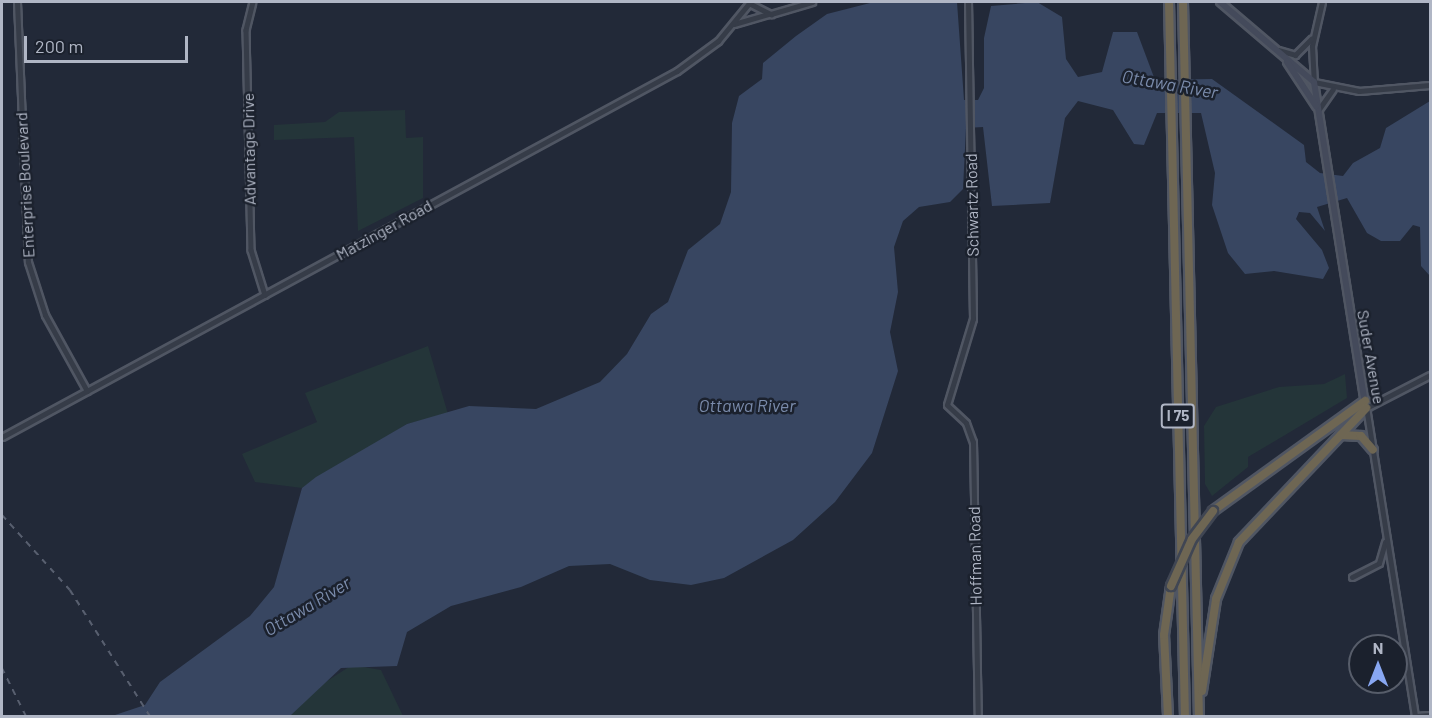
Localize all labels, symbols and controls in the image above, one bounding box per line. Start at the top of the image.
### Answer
scale bar [27,24,190,62]
text: 200 m [35,35,83,57]
water label: Ottawa River [1120,65,1220,103]
street label: Advantage Drive [238,93,260,205]
street label: Enterprise Boulevard [12,112,38,258]
street label: Schwartz Road [962,153,982,257]
street label: Matzinger Road [333,196,435,264]
street label: Suder Avenue [1353,309,1389,405]
water label: Ottawa River [699,394,795,416]
road number: I 75 [1160,404,1196,428]
street label: Hoffman Road [965,506,985,606]
water label: Ottawa River [260,572,354,640]
north arrow [1348,634,1408,694]
text: N [1373,638,1383,657]

